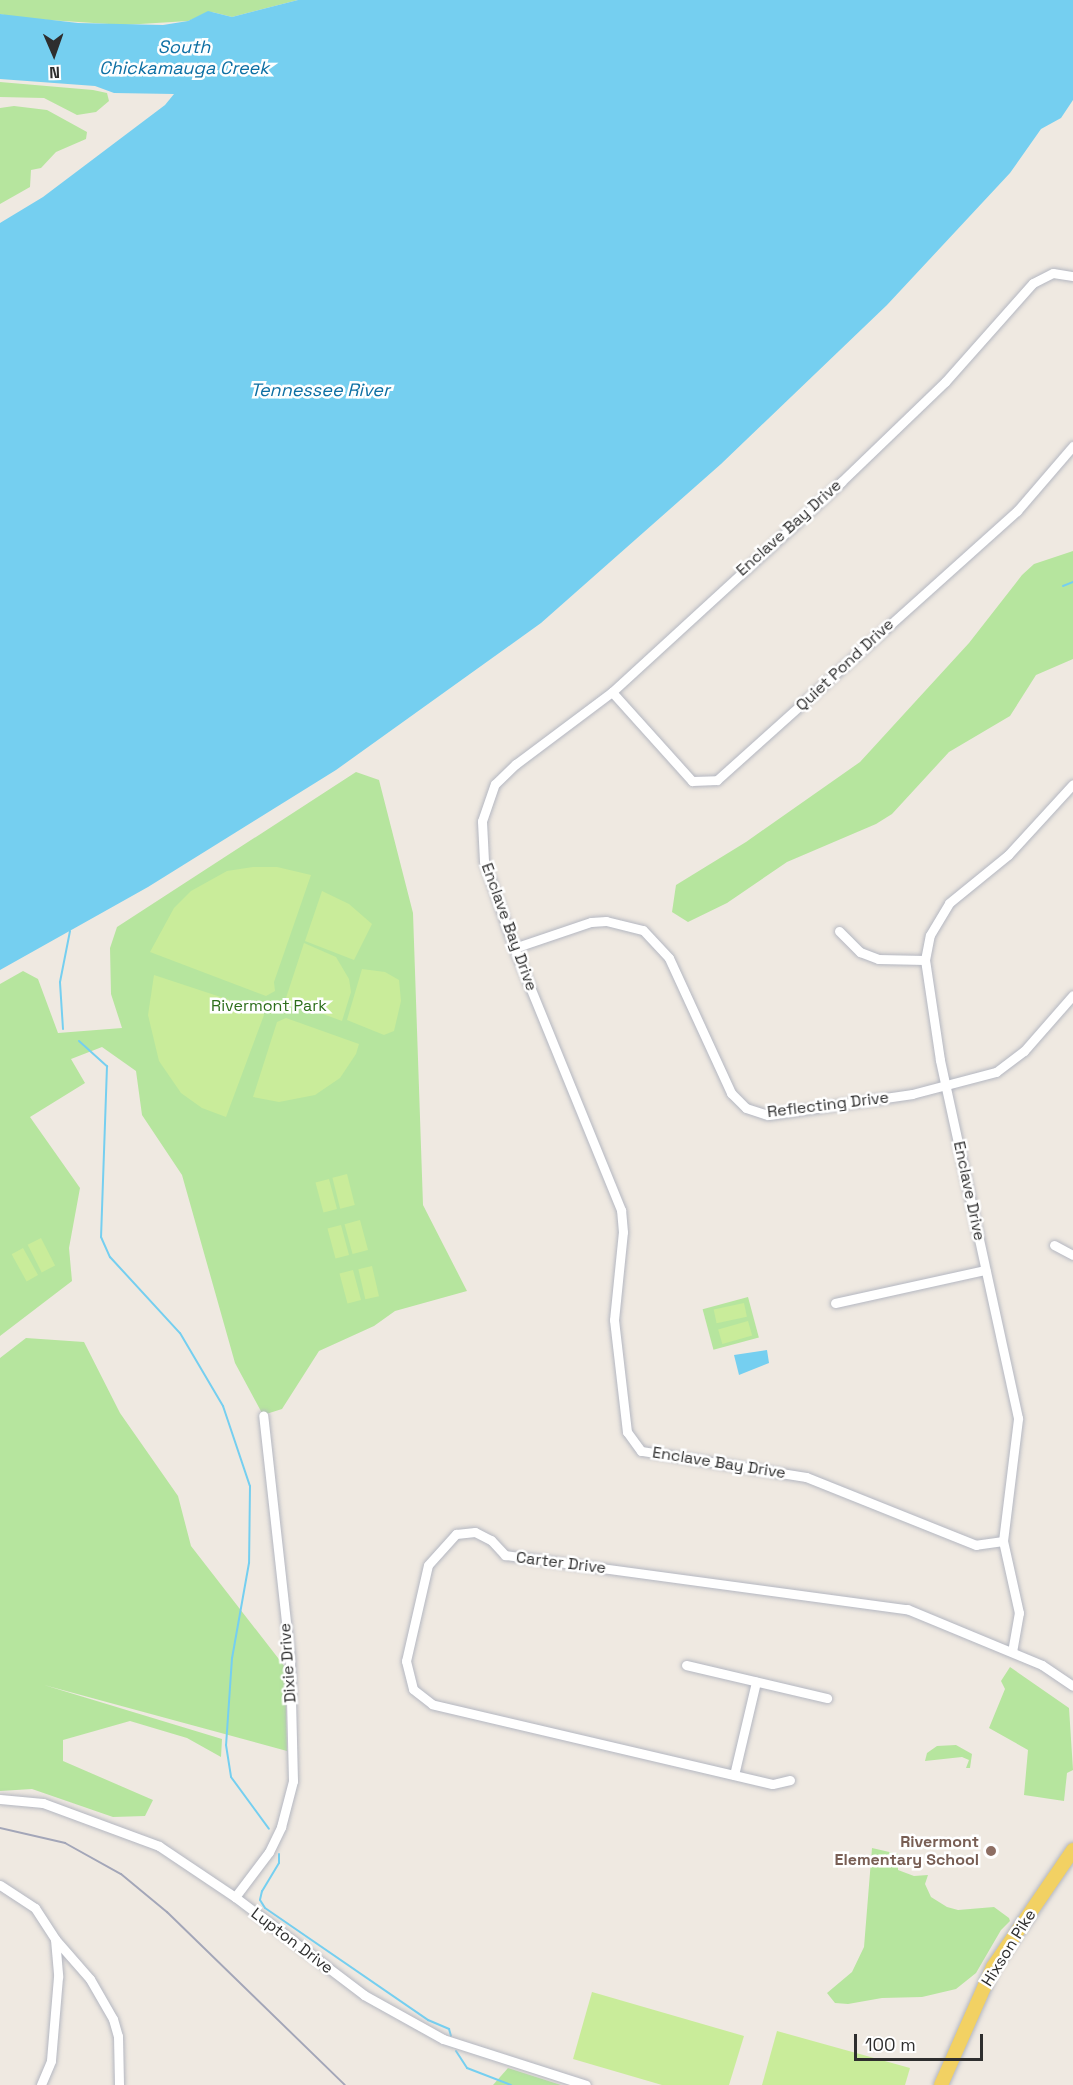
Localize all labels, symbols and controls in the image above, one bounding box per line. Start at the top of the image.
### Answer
north arrow [24,24,84,84]
water label: South Chickamauga Creek [99,37,269,80]
text: N [49,62,60,83]
water label: Tennessee River [250,379,390,401]
street label: Enclave Bay Drive [732,476,846,580]
street label: Quiet Pond Drive [792,615,898,715]
street label: Enclave Bay Drive [477,860,541,994]
park label: Rivermont Park [211,996,327,1016]
street label: Reflecting Drive [766,1088,890,1122]
street label: Enclave Drive [949,1139,989,1243]
street label: Enclave Bay Drive [651,1443,787,1483]
street label: Carter Drive [515,1548,607,1578]
street label: Dixie Drive [276,1623,300,1703]
place label: Rivermont Elementary School [835,1832,979,1870]
marker: Rivermont Elementary School [984,1844,998,1858]
street label: Lupton Drive [247,1904,337,1978]
street label: Hixson Pike [978,1906,1040,1990]
scale bar [857,2022,986,2060]
text: 100 m [865,2033,916,2056]

